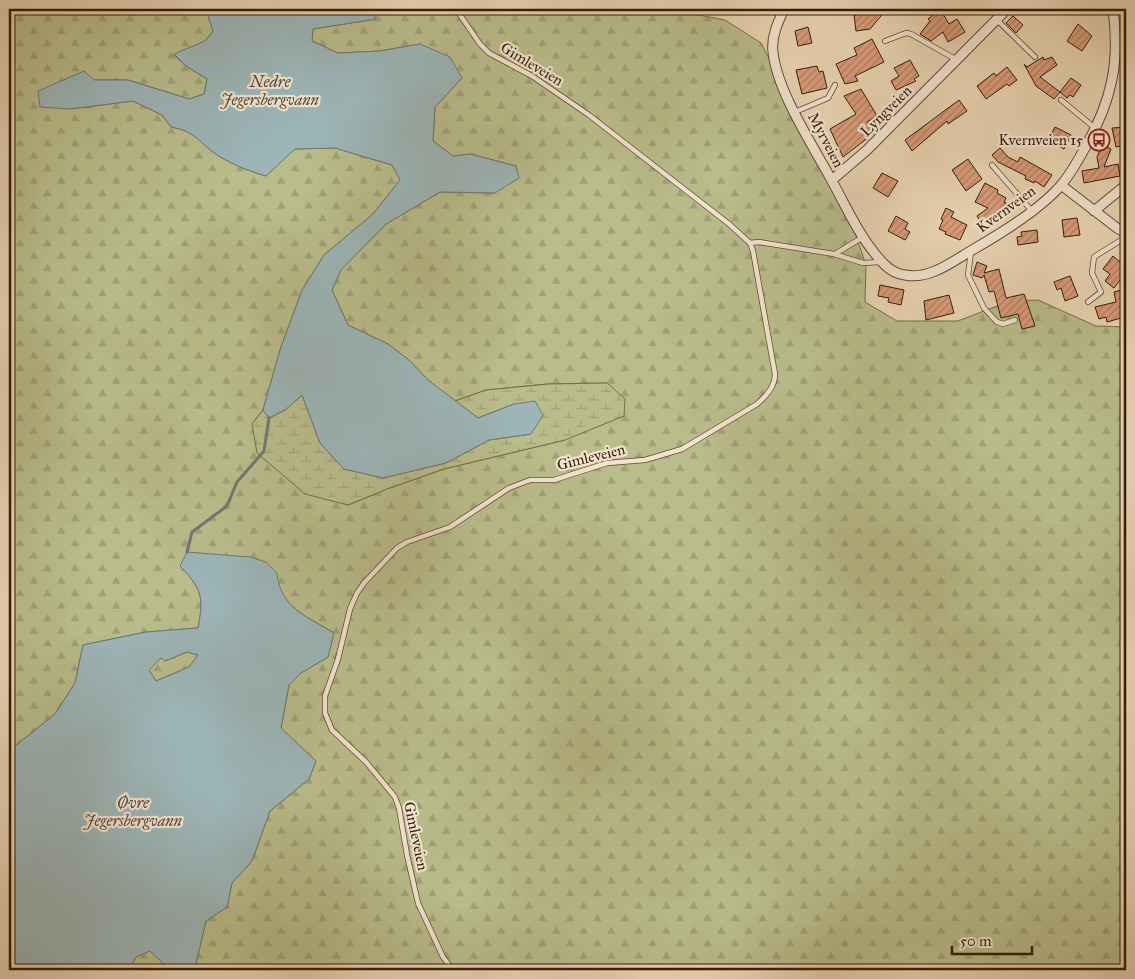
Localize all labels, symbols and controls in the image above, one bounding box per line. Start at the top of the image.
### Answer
street label: Gimleveien [498,38,566,90]
water label: Nedre Jegersbergvann [220,72,320,109]
street label: Lyngveien [857,82,915,140]
street label: Myrveien [804,109,848,171]
bus stop icon: Kvernveien 15 [1087,128,1111,152]
place label: Kvernveien 15 [998,131,1083,149]
street label: Kvernveien [973,182,1039,236]
street label: Gimleveien [555,440,627,474]
water label: Øvre Jegersbergvann [83,793,183,830]
street label: Gimleveien [400,800,432,872]
scale bar [952,924,1032,956]
text: 50 m [960,932,992,950]

